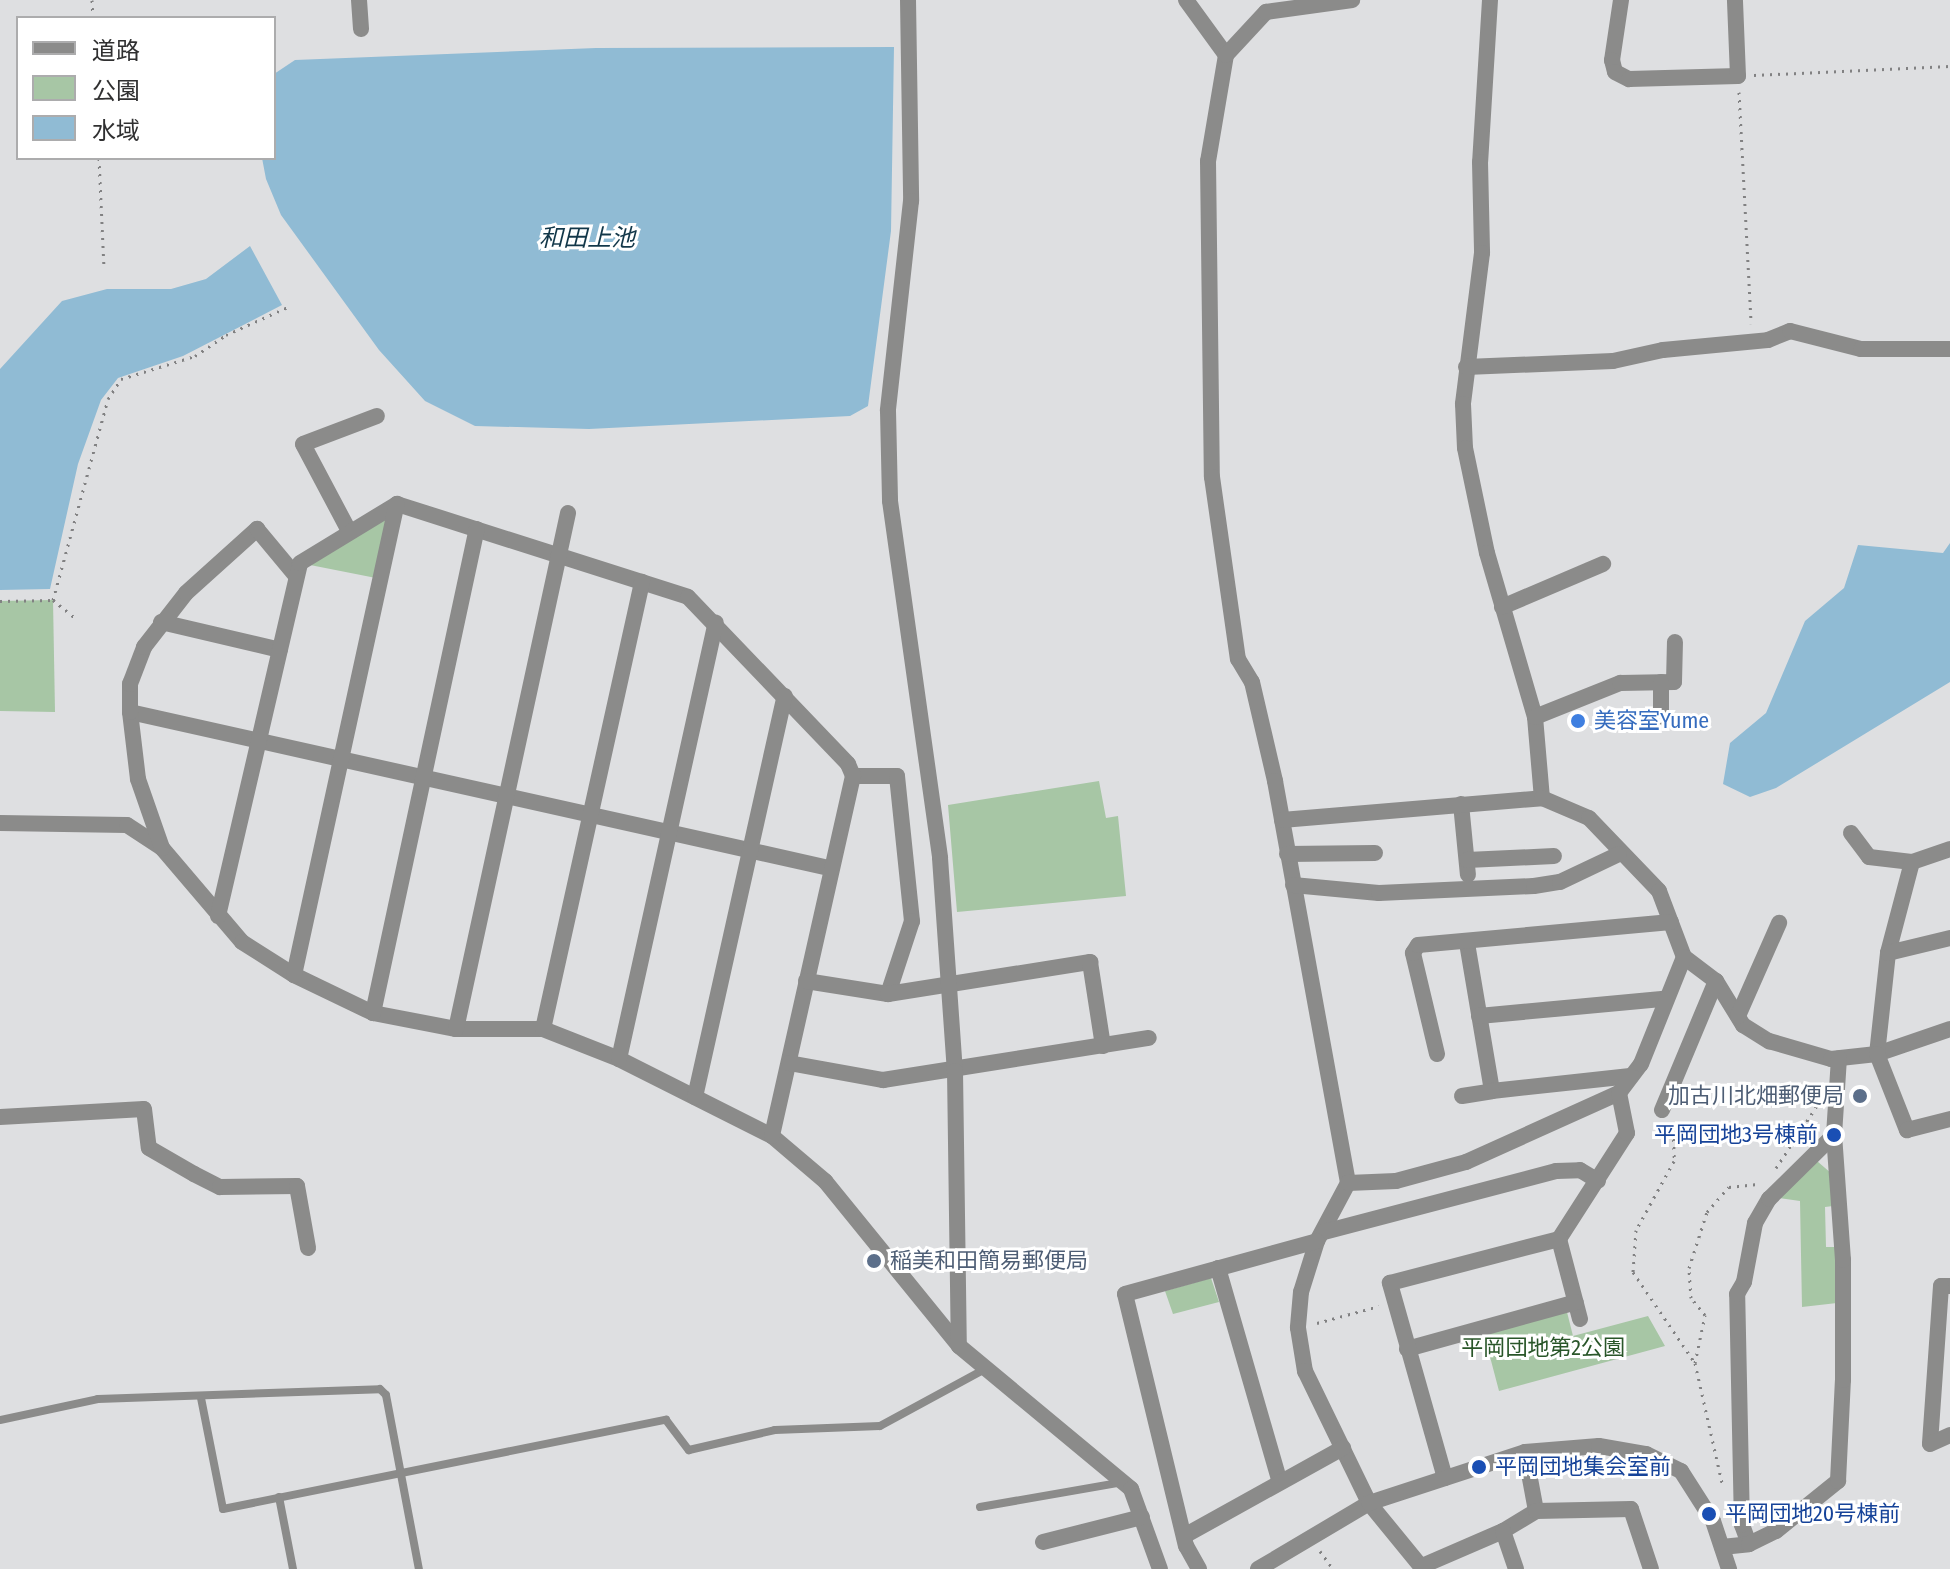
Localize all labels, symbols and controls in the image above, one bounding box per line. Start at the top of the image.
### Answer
legend [16,16,276,160]
text: 道路 [92,37,140,65]
text: 公園 [92,77,140,105]
text: 水域 [92,117,140,145]
water label: 和田上池 [539,225,635,253]
place label: 美容室Yume [1594,708,1709,734]
marker: 美容室Yume [1569,712,1587,730]
place label: 加古川北畑郵便局 [1668,1083,1844,1109]
marker: 加古川北畑郵便局 [1851,1087,1869,1105]
place label: 平岡団地3号棟前 [1654,1122,1818,1148]
marker: 平岡団地3号棟前 [1825,1126,1843,1144]
place label: 稲美和田簡易郵便局 [890,1248,1088,1274]
marker: 稲美和田簡易郵便局 [865,1252,883,1270]
park label: 平岡団地第2公園 [1461,1335,1625,1361]
place label: 平岡団地集会室前 [1495,1454,1671,1480]
marker: 平岡団地集会室前 [1470,1458,1488,1476]
place label: 平岡団地20号棟前 [1725,1501,1900,1527]
marker: 平岡団地20号棟前 [1700,1505,1718,1523]

